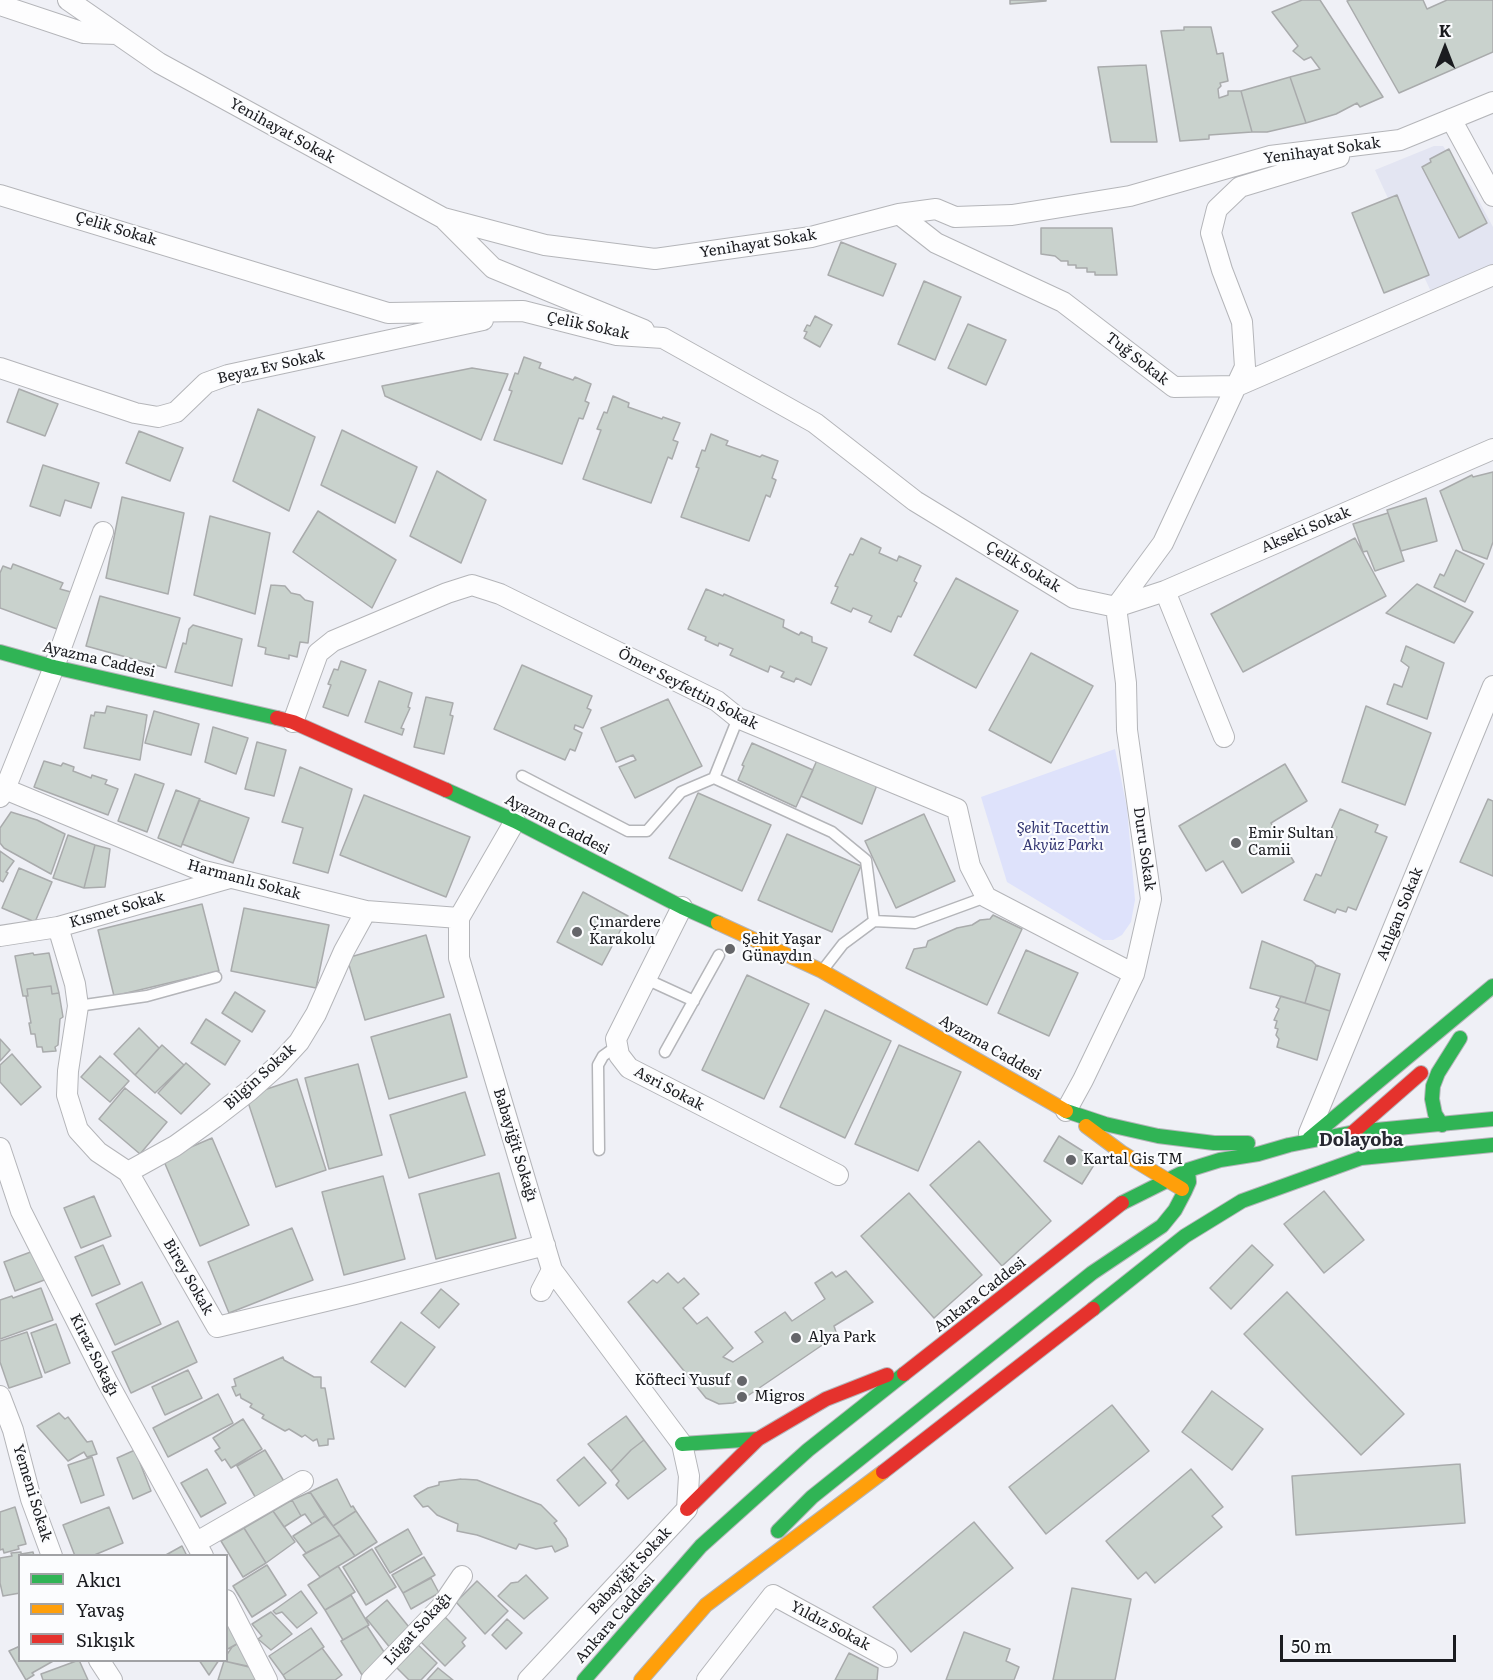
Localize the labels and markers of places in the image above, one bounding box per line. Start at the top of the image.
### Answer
place label: Emir Sultan Camii [1248,825,1334,860]
marker: Emir Sultan Camii [1229,836,1243,850]
place label: Çınardere Karakolu [589,914,661,949]
marker: Çınardere Karakolu [570,925,584,939]
place label: Şehit Yaşar Günaydın [742,931,821,966]
marker: Şehit Yaşar Günaydın [723,942,737,956]
place label: Kartal Gis TM [1083,1151,1183,1169]
marker: Kartal Gis TM [1064,1153,1078,1167]
place label: Alya Park [808,1329,876,1347]
marker: Alya Park [789,1331,803,1345]
place label: Köfteci Yusuf [635,1372,730,1390]
marker: Köfteci Yusuf [735,1374,749,1388]
place label: Migros [754,1388,805,1406]
marker: Migros [735,1390,749,1404]

